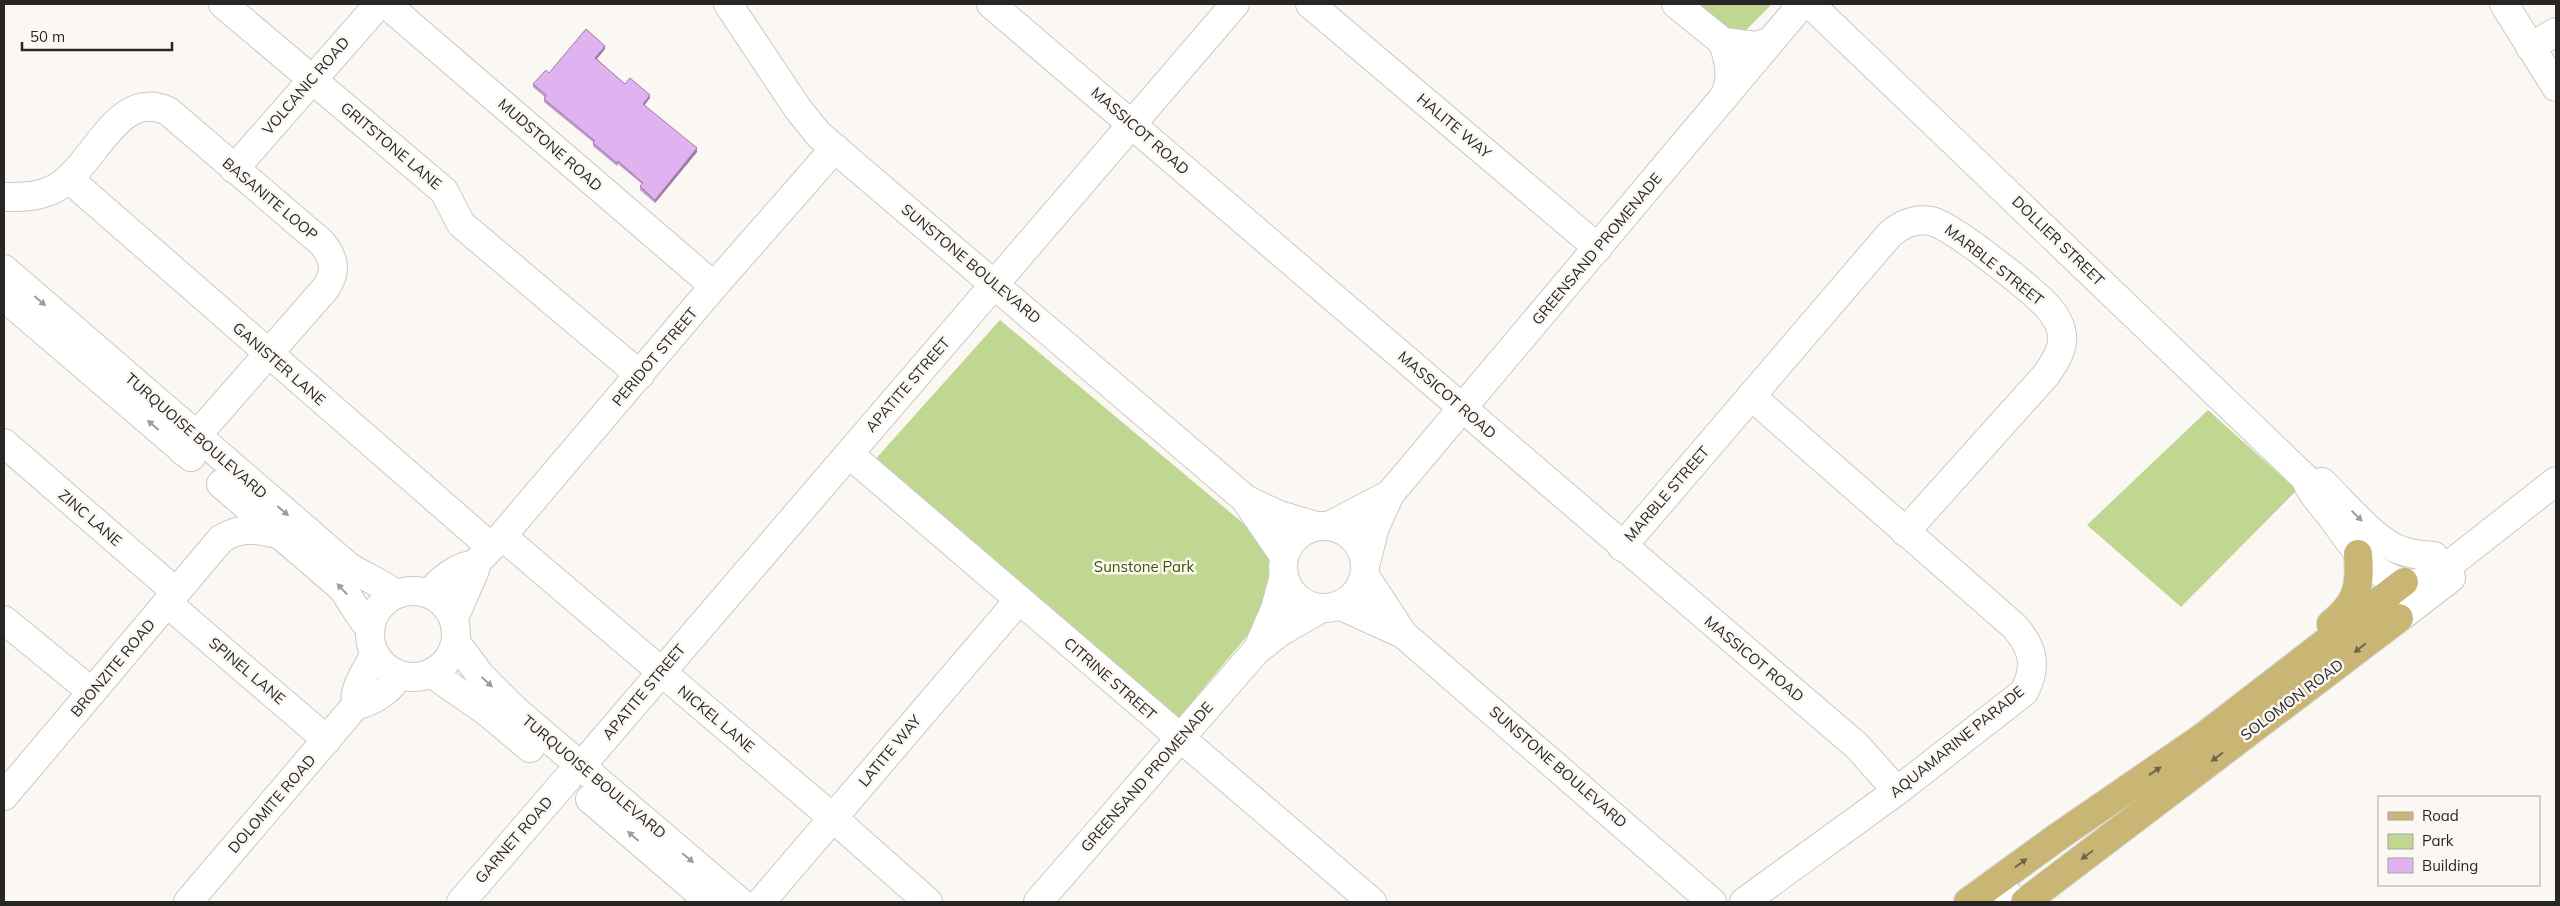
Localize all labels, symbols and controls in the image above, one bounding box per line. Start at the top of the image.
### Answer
scale bar [22,20,172,52]
text: 50 m [30,27,65,46]
street label: VOLCANIC ROAD [258,33,353,139]
street label: MASSICOT ROAD [1087,83,1193,179]
street label: HALITE WAY [1413,89,1496,163]
street label: MUDSTONE ROAD [494,94,606,195]
street label: GRITSTONE LANE [337,98,446,193]
street label: BASANITE LOOP [219,153,322,244]
street label: GREENSAND PROMENADE [1527,169,1666,329]
street label: DOLLIER STREET [2008,192,2109,290]
street label: SUNSTONE BOULEVARD [898,200,1045,328]
street label: MARBLE STREET [1941,220,2048,309]
one-way arrow [34,296,47,307]
street label: PERIDOT STREET [608,303,701,410]
street label: GANISTER LANE [229,318,330,409]
street label: APATITE STREET [861,333,954,436]
street label: MASSICOT ROAD [1394,347,1500,443]
street label: TURQUOISE BOULEVARD [121,369,271,503]
one-way arrow [147,420,159,431]
street label: MARBLE STREET [1620,442,1713,545]
street label: ZINC LANE [55,485,126,550]
one-way arrow [276,505,289,516]
one-way arrow [2351,510,2363,522]
park label: Sunstone Park [1094,557,1194,576]
one-way arrow [336,583,348,595]
street label: MASSICOT ROAD [1701,611,1808,706]
street label: BRONZITE ROAD [66,615,159,720]
street label: SPINEL LANE [205,633,290,708]
street label: CITRINE STREET [1060,633,1161,724]
street label: APATITE STREET [598,640,689,744]
one-way arrow [2353,643,2367,653]
street label: SOLOMON ROAD [2237,655,2347,744]
one-way arrow [481,676,494,687]
street label: NICKEL LANE [674,681,759,756]
street label: AQUAMARINE PARADE [1886,681,2028,802]
street label: GREENSAND PROMENADE [1076,698,1217,856]
street label: SUNSTONE BOULEVARD [1486,702,1631,832]
street label: LATITE WAY [854,710,926,790]
street label: TURQUOISE BOULEVARD [518,711,670,842]
street label: DOLOMITE ROAD [224,750,320,857]
one-way arrow [2211,752,2224,763]
one-way arrow [2148,766,2161,776]
street label: GARNET ROAD [471,792,557,887]
legend [2378,796,2540,886]
text: Road [2422,806,2459,825]
one-way arrow [627,831,639,842]
text: Park [2422,831,2454,850]
one-way arrow [2081,850,2094,861]
one-way arrow [682,852,695,863]
text: Building [2422,856,2478,875]
one-way arrow [2014,858,2028,868]

